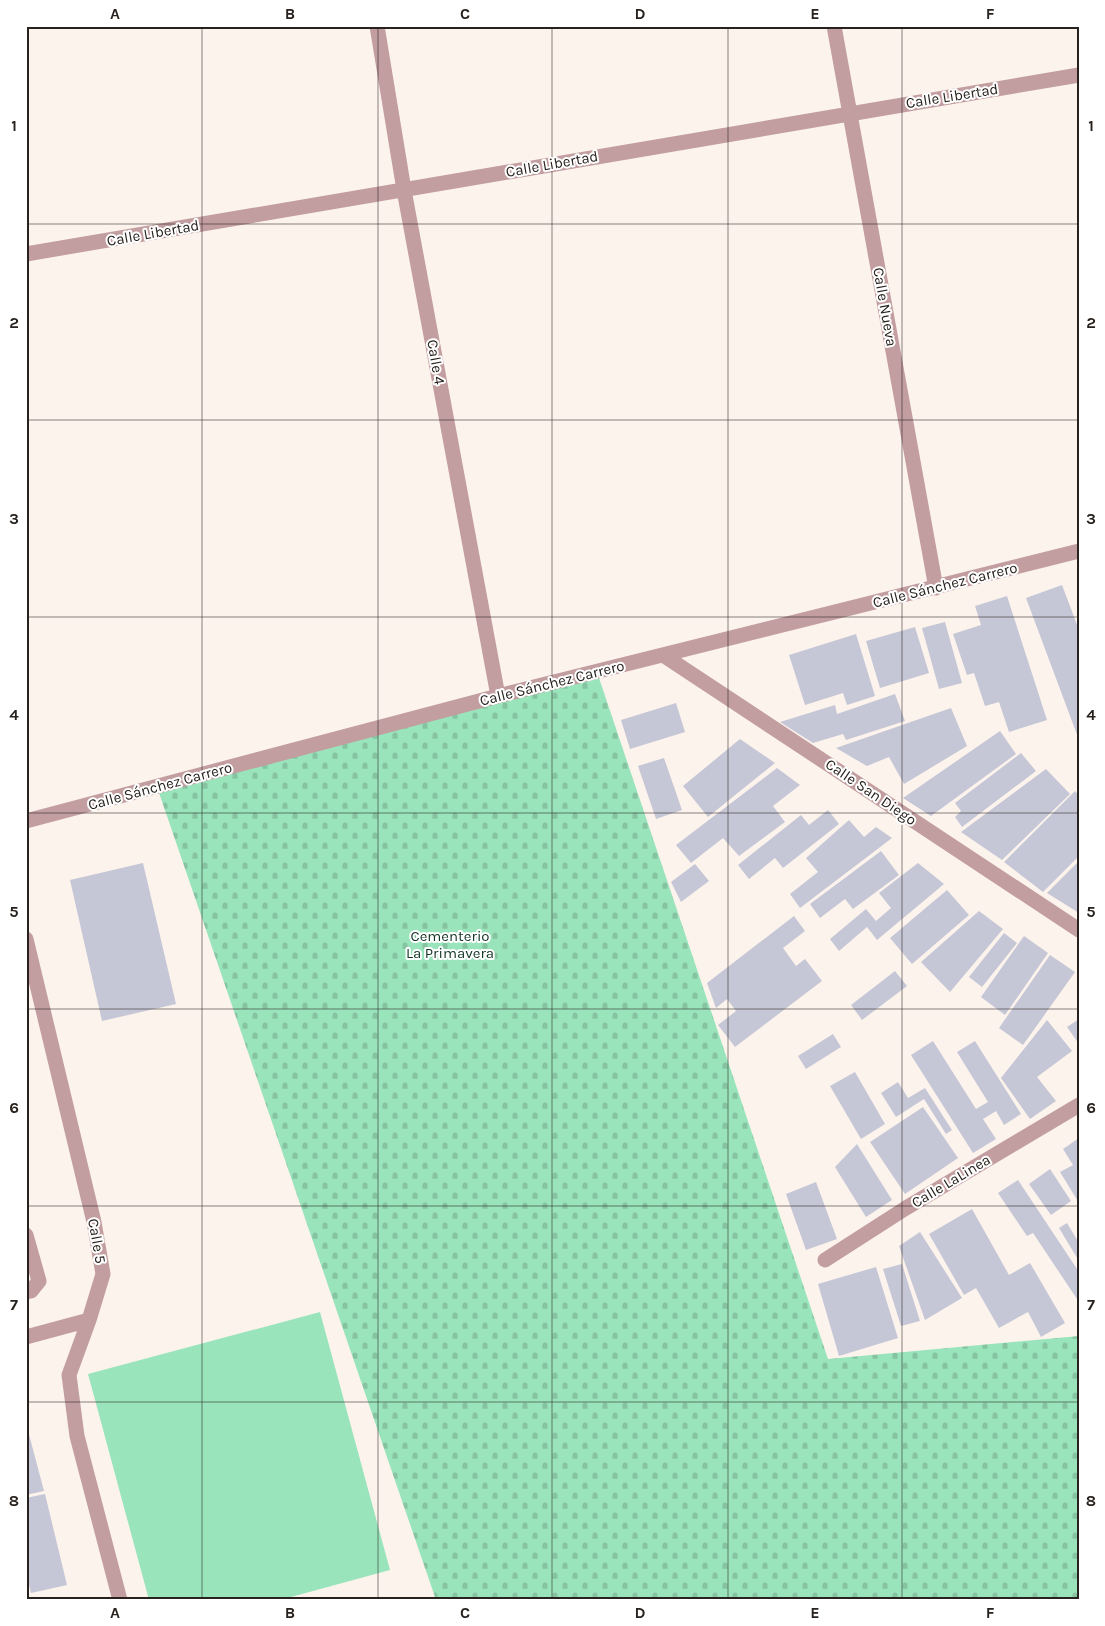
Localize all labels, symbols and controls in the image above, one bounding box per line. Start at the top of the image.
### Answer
text: A [110,4,120,23]
text: B [285,4,295,23]
text: C [460,4,470,23]
text: D [635,4,646,23]
text: E [810,4,820,23]
text: F [986,4,995,23]
street label: Calle Libertad [904,80,1000,112]
text: 1 [11,116,17,135]
text: 1 [1088,116,1094,135]
street label: Calle Libertad [504,147,600,181]
street label: Calle Libertad [105,216,201,250]
street label: Calle Nueva [869,266,901,348]
text: 2 [9,313,19,332]
text: 2 [1086,313,1096,332]
street label: Calle 4 [423,338,449,387]
text: 3 [9,509,19,528]
text: 3 [1086,509,1096,528]
street label: Calle Sánchez Carrero [871,558,1019,612]
street label: Calle Sánchez Carrero [478,656,626,710]
text: 4 [9,705,19,724]
text: 4 [1086,705,1096,724]
street label: Calle San Diego [822,755,920,829]
street label: Calle Sánchez Carrero [86,758,234,814]
text: 5 [9,902,19,921]
text: 5 [1086,902,1096,921]
park label: Cementerio La Primavera [406,927,494,962]
text: 6 [9,1098,19,1117]
text: 6 [1086,1098,1096,1117]
street label: Calle LaLinea [908,1150,994,1212]
street label: Calle 5 [84,1217,110,1265]
text: 7 [10,1295,18,1314]
text: 7 [1087,1295,1095,1314]
text: 8 [9,1491,19,1510]
text: 8 [1086,1491,1096,1510]
text: A [110,1603,120,1622]
text: B [285,1603,295,1622]
text: C [460,1603,470,1622]
text: D [635,1603,646,1622]
text: E [810,1603,820,1622]
text: F [986,1603,995,1622]

